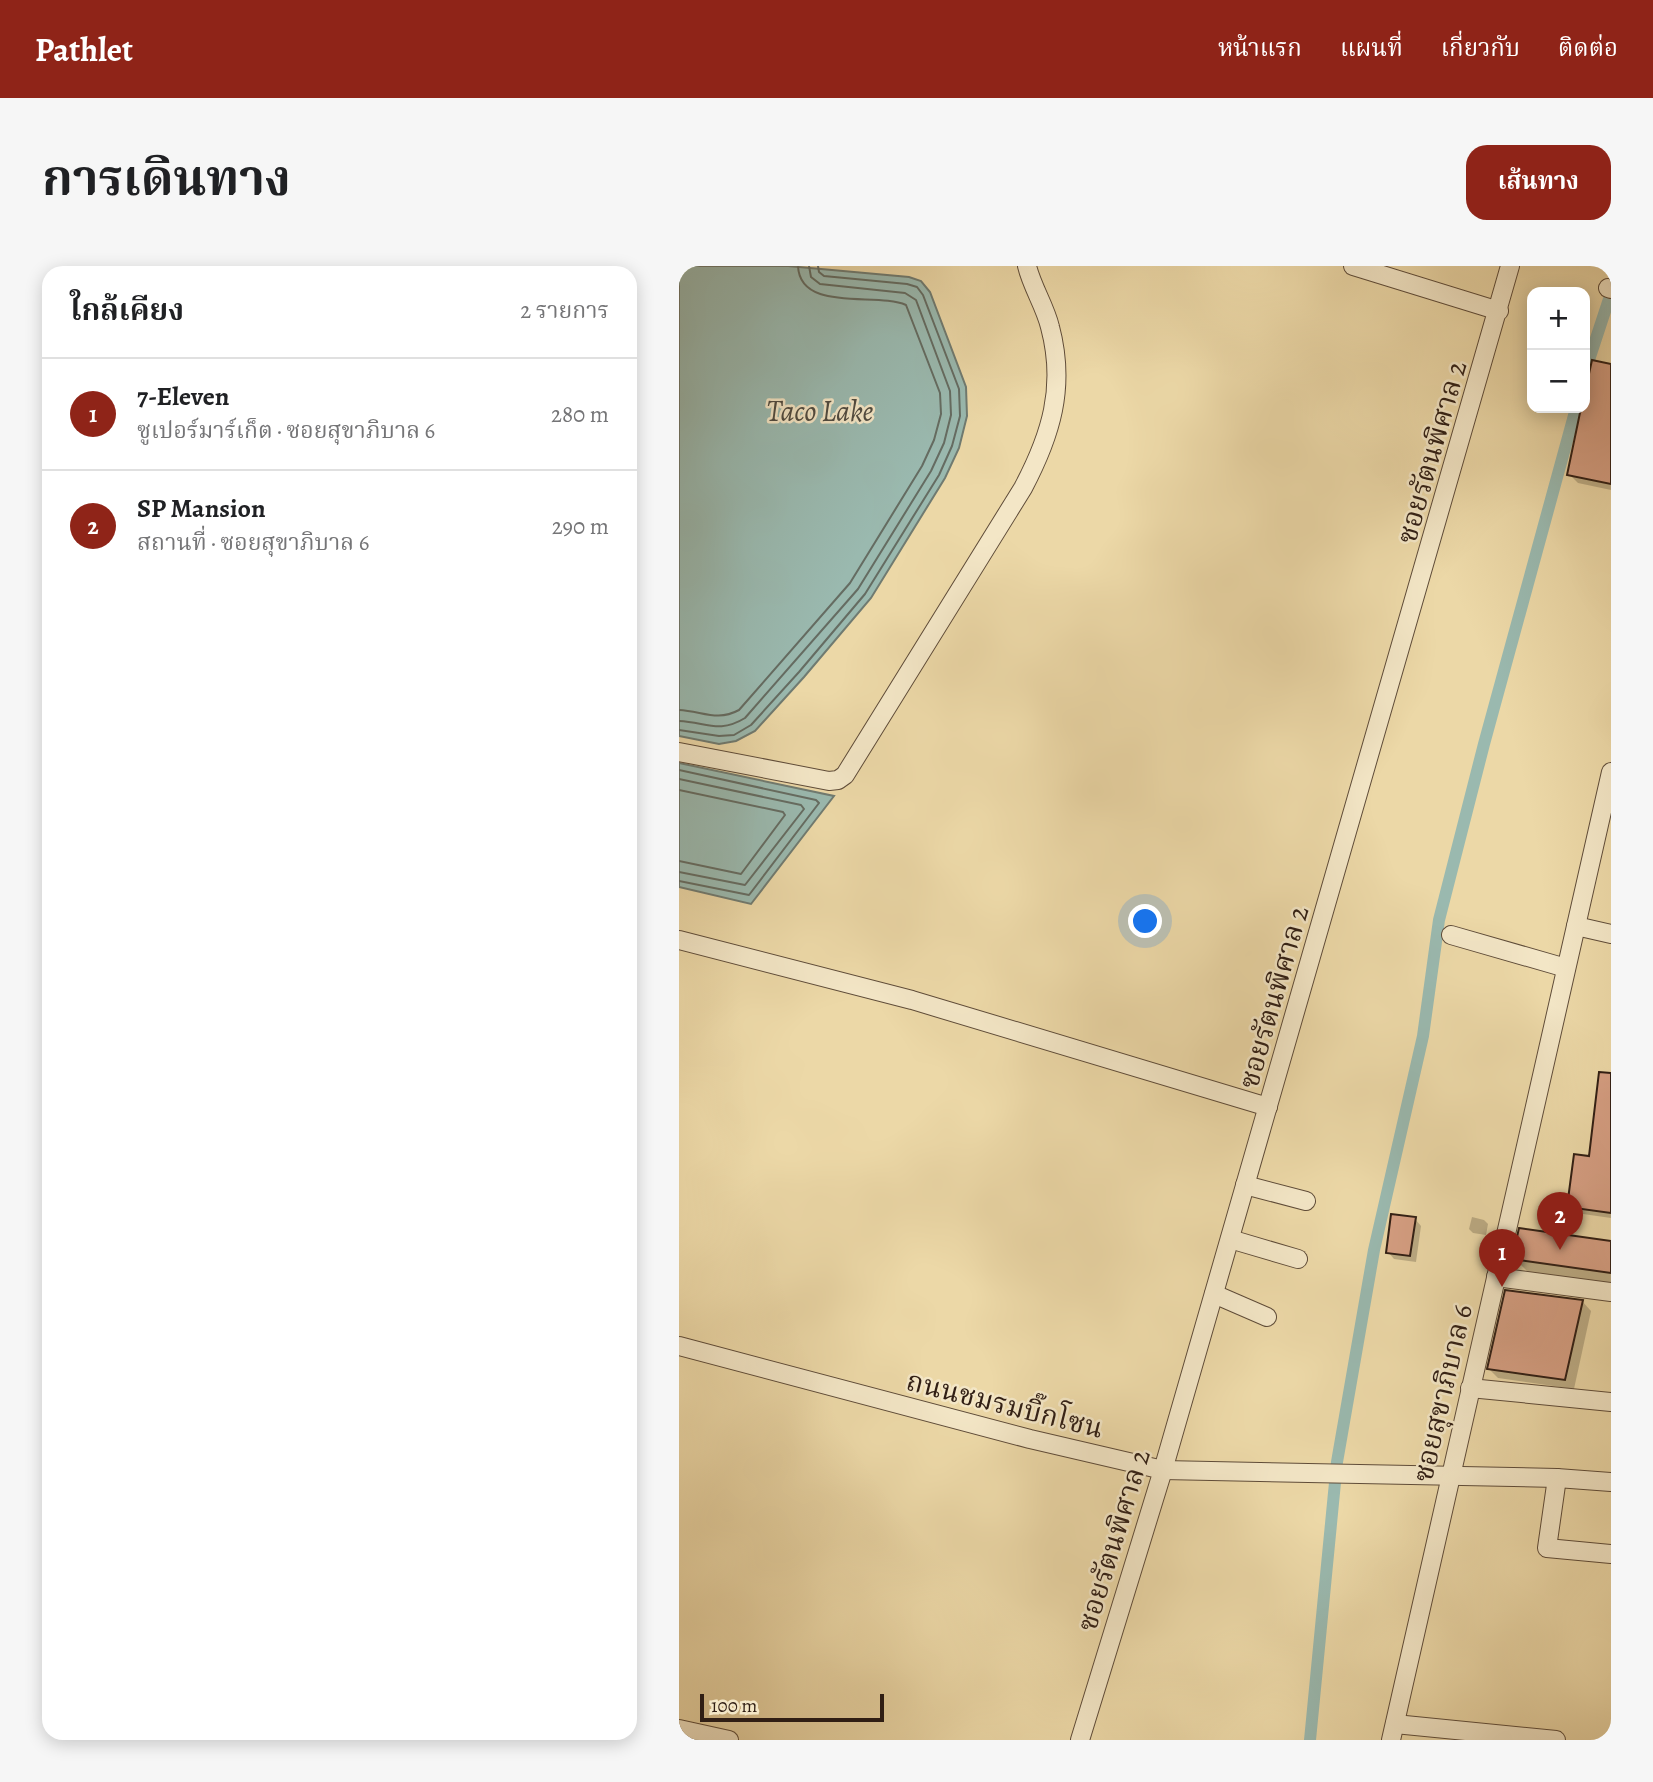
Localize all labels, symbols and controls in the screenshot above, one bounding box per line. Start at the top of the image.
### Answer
text: Pathlet [35,27,133,72]
text: หน้าแรก [1218,32,1302,64]
text: แผนที่ [1340,32,1403,64]
text: เกี่ยวกับ [1441,32,1520,64]
text: ติดต่อ [1558,32,1618,64]
text: การเดินทาง [42,145,291,212]
button: เส้นทาง [1466,145,1611,220]
map controls [1527,287,1590,413]
button: + [1527,287,1590,350]
text: ใกล้เคียง [70,290,184,330]
text: 2 รายการ [520,295,609,326]
button: − [1527,350,1590,413]
street label: ซอยรัตนพิศาล 2 [1388,357,1476,548]
text: 7-Eleven [137,379,229,414]
water label: Taco Lake [767,391,874,431]
text: 1 [89,399,97,430]
text: 280 m [551,399,609,430]
text: ซูเปอร์มาร์เก็ต · ซอยสุขาภิบาล 6 [137,415,435,446]
text: SP Mansion [137,491,266,526]
text: 2 [87,511,99,542]
text: 290 m [552,511,609,542]
text: สถานที่ · ซอยสุขาภิบาล 6 [137,527,369,558]
street label: ซอยรัตนพิศาล 2 [1230,902,1318,1093]
your location [1128,904,1162,938]
pin: 2 [1537,1192,1583,1250]
pin: 1 [1479,1229,1525,1287]
street label: ซอยสุขาภิบาล 6 [1404,1301,1482,1486]
street label: ถนนชมรมบิ๊กโซน [902,1361,1107,1448]
street label: ซอยรัตนพิศาล 2 [1068,1445,1160,1636]
scale bar [700,1691,884,1723]
text: 100 m [711,1693,757,1719]

